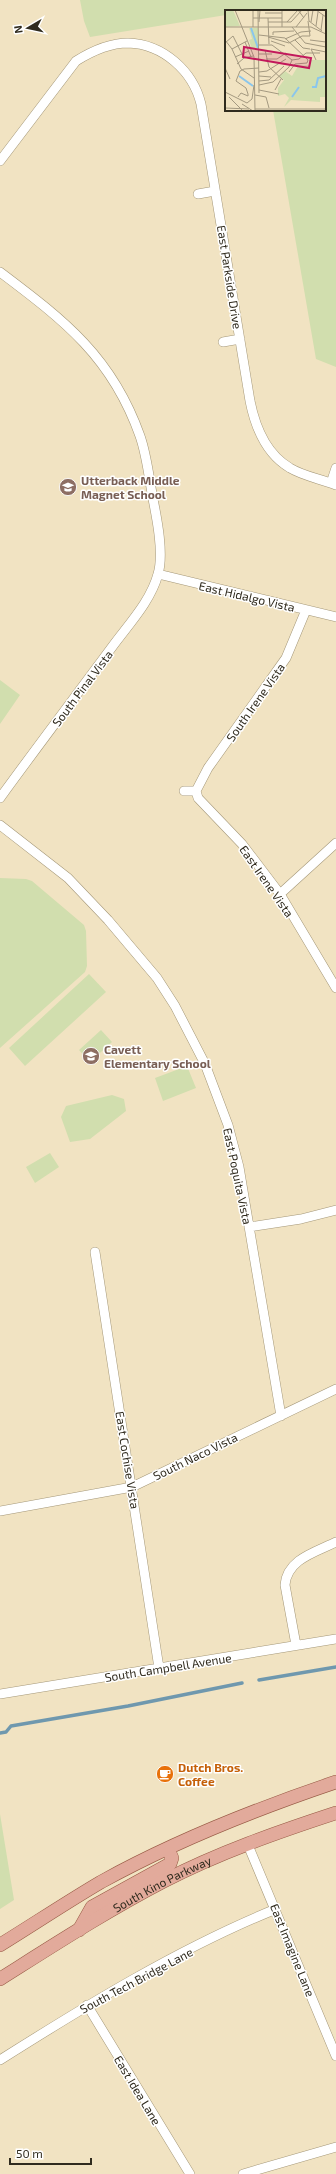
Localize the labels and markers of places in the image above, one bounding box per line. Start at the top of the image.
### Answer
place label: Utterback Middle Magnet School [81,473,180,501]
school or university icon: Utterback Middle Magnet School [58,477,78,497]
place label: Cavett Elementary School [104,1042,211,1071]
school or university icon: Cavett Elementary School [81,1046,101,1066]
place label: Dutch Bros. Coffee [178,1760,243,1788]
cafe icon: Dutch Bros. Coffee [155,1764,175,1784]

